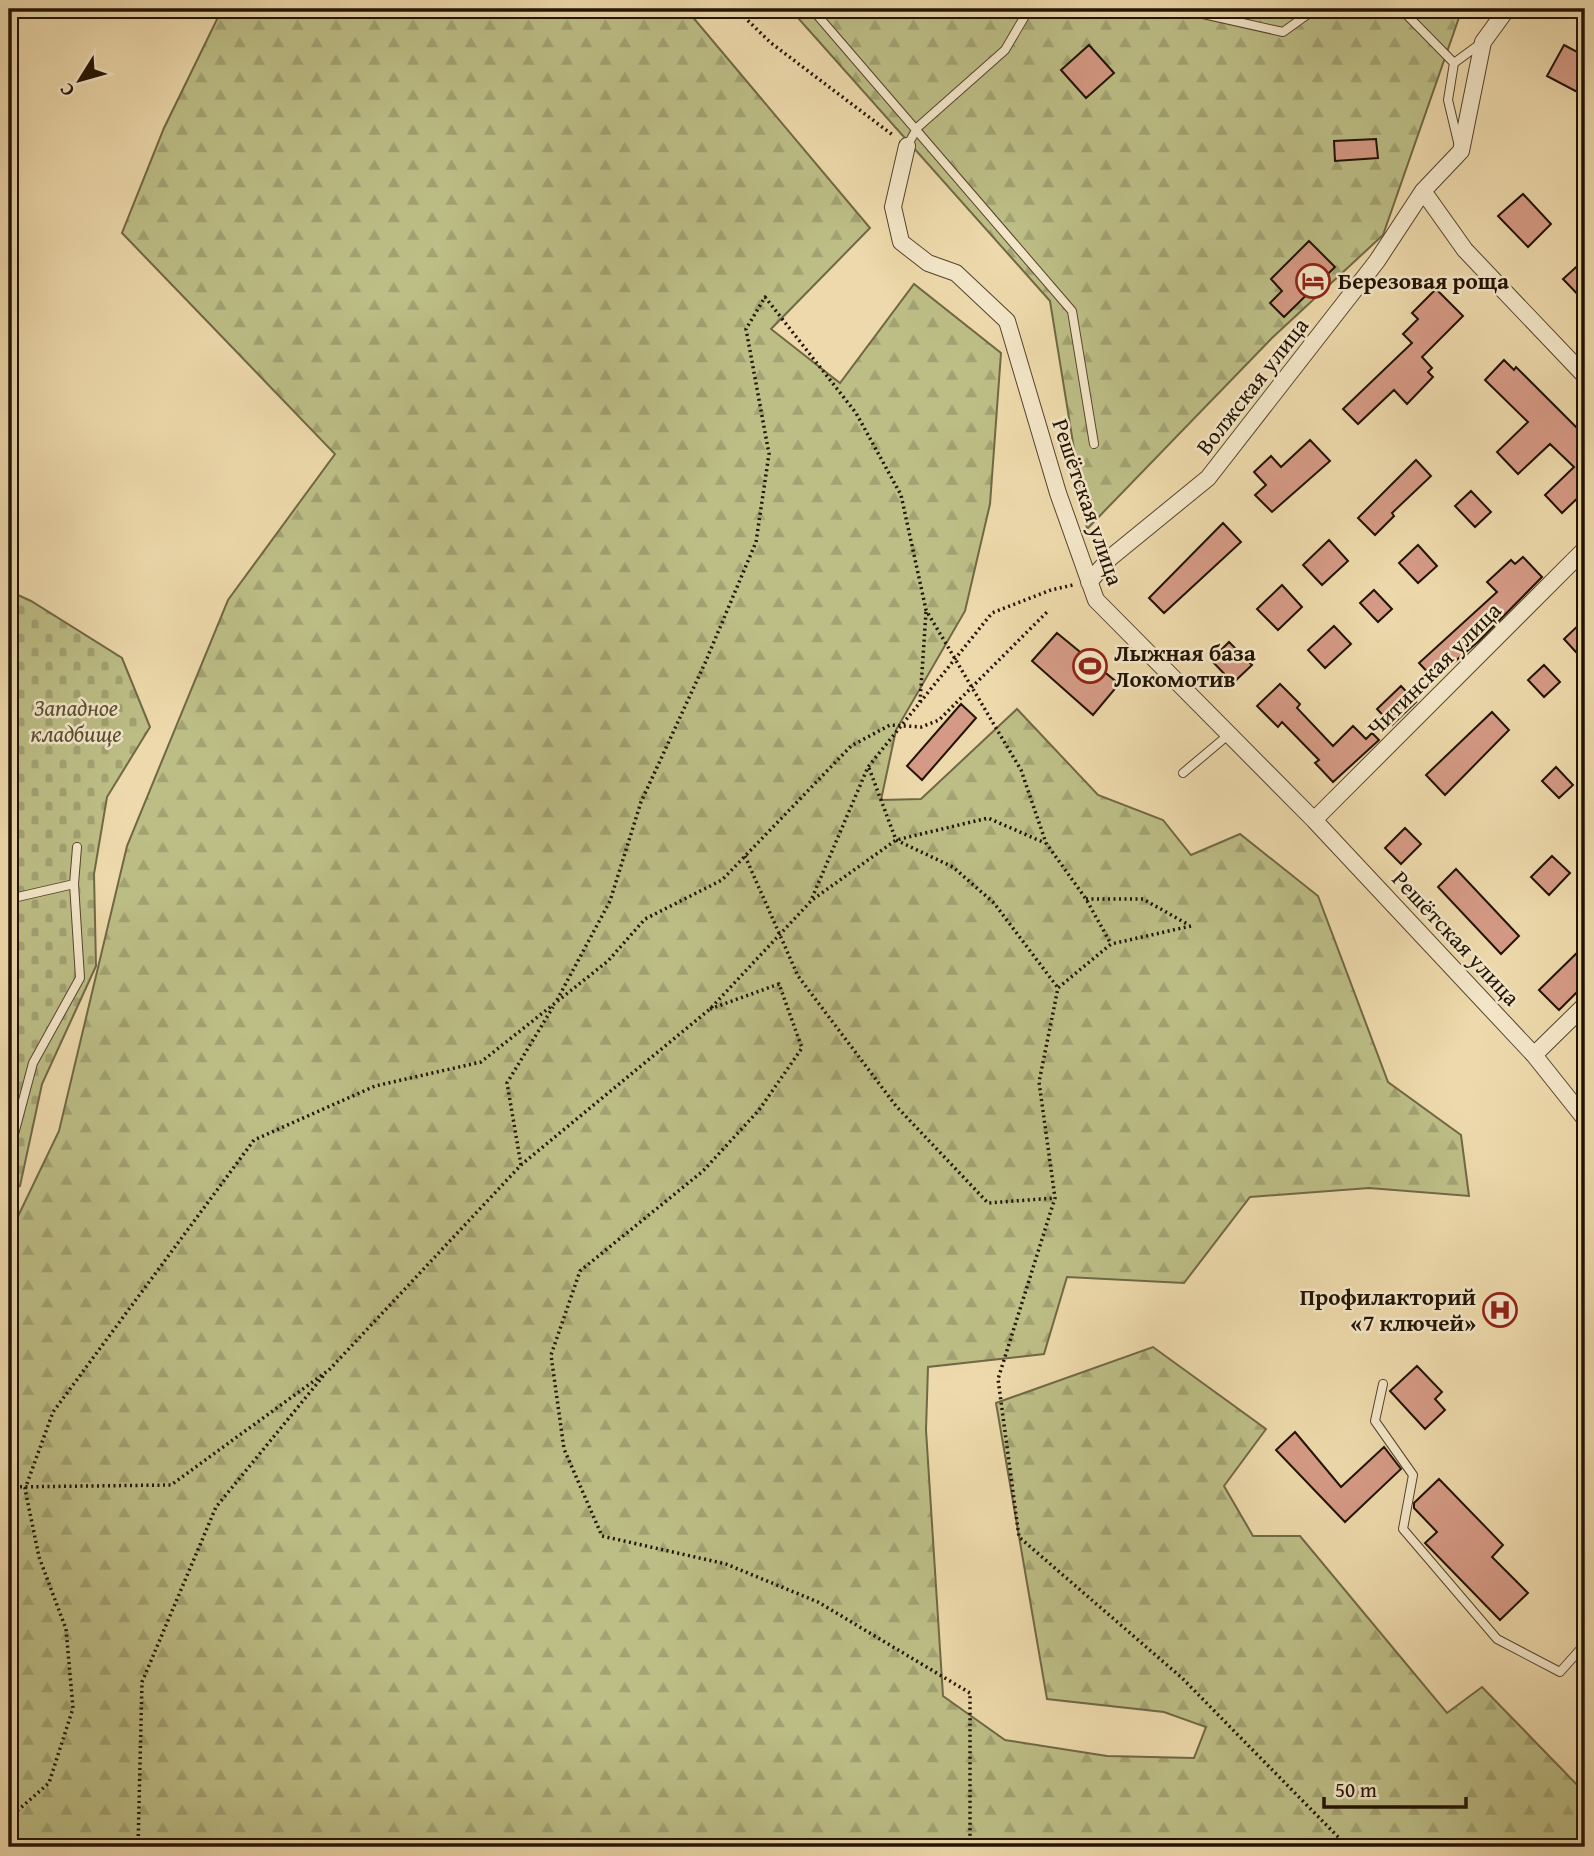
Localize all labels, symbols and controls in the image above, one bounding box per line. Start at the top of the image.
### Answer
north arrow [46,46,116,116]
text: С [52,77,81,103]
hotel icon: Березовая роща [1294,262,1332,300]
place label: Березовая роща [1338,264,1509,297]
street label: Волжская улица [1187,310,1316,461]
street label: Решётская улица [1044,414,1132,590]
street label: Читинская улица [1359,594,1508,743]
place label: Лыжная база Локомотив [1114,636,1256,695]
sports icon: Лыжная база Локомотив [1071,647,1109,685]
park label: Западное кладбище [30,691,122,750]
street label: Решётская улица [1385,863,1528,1013]
place label: Профилакторий «7 ключей» [1300,1280,1476,1339]
hospital icon: Профилакторий «7 ключей» [1481,1291,1519,1329]
scale bar [1324,1765,1466,1809]
text: 50 m [1335,1774,1377,1805]

